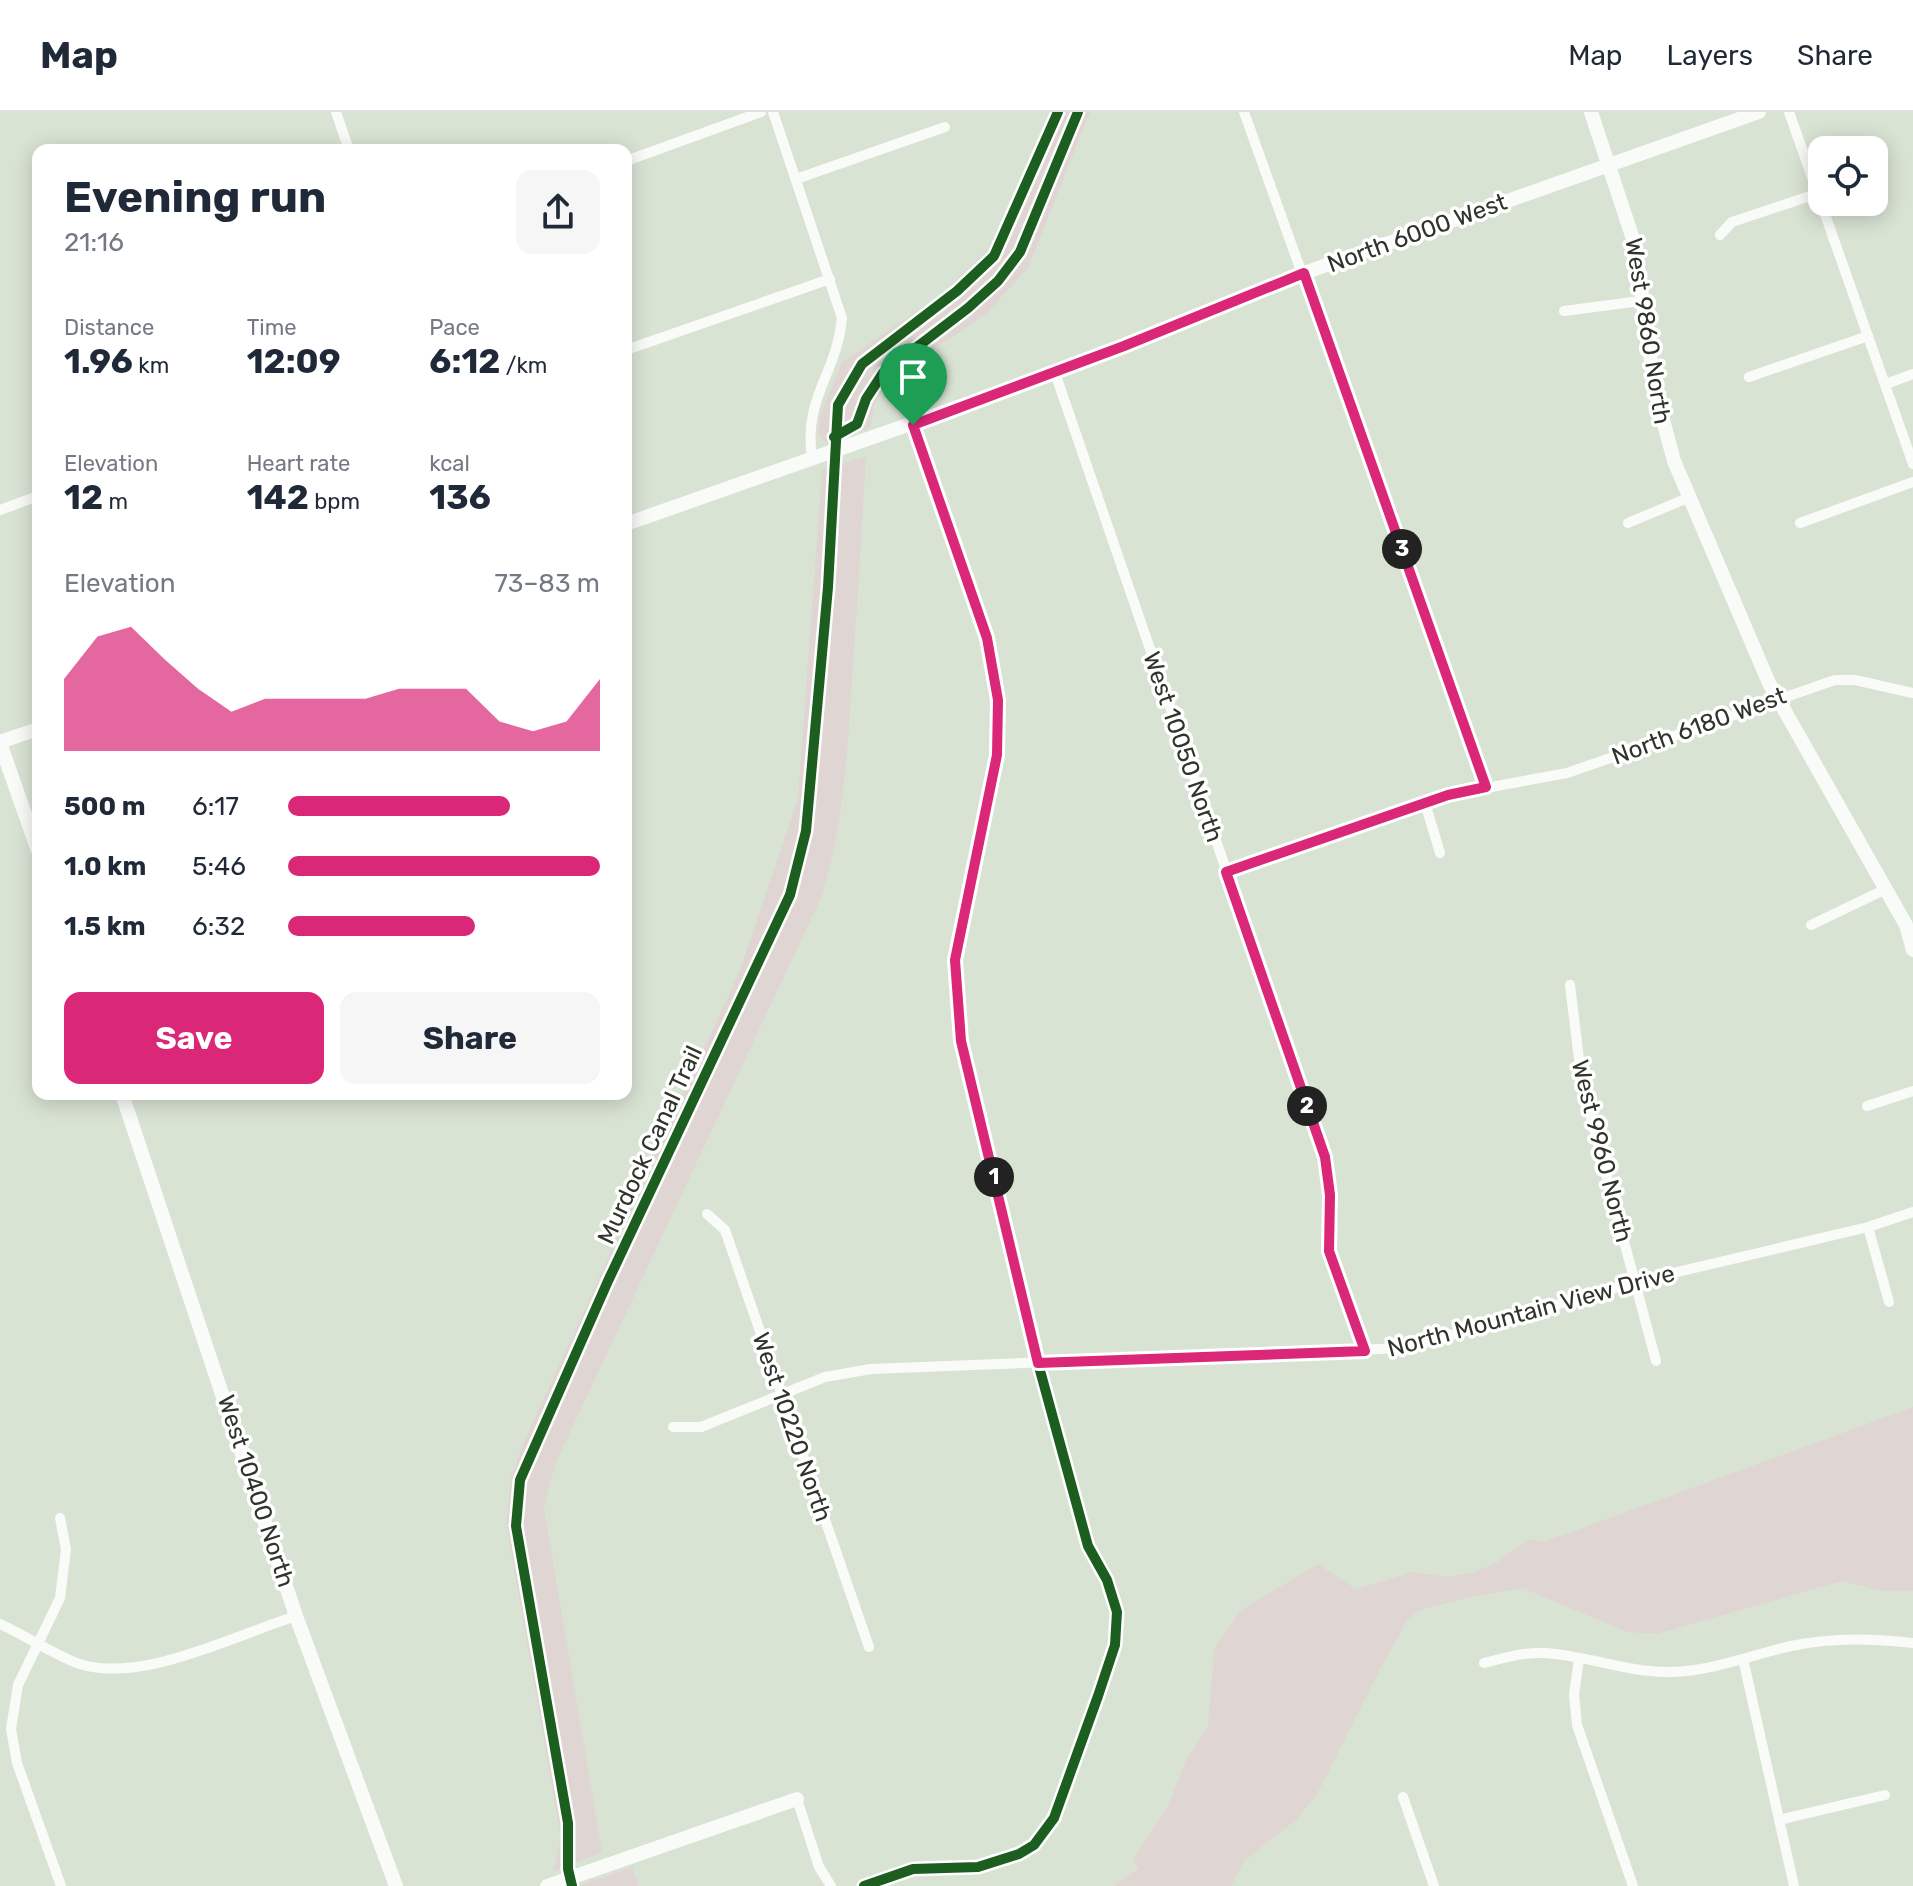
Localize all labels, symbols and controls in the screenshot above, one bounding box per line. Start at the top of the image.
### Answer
text: Map [40,32,118,78]
text: Map [1568,39,1623,72]
text: Layers [1667,39,1753,72]
text: Share [1797,39,1873,72]
map controls [1808,136,1888,216]
button: locate [1808,136,1888,216]
button: share [516,170,600,254]
text: Evening run [64,171,326,223]
street label: North 6000 West [1323,188,1511,278]
text: 21:16 [64,227,124,258]
street label: West 9860 North [1619,236,1677,426]
text: Distance [64,314,154,341]
text: Time [247,314,297,341]
text: Pace [429,314,480,341]
text: 1.96 [64,341,133,382]
text: 12:09 [247,341,341,382]
text: 6:12 [429,341,500,382]
pin [879,343,947,425]
text: km [133,352,169,379]
text: /km [500,352,547,379]
icon: arrive [891,355,935,399]
text: Elevation [64,450,158,477]
text: Heart rate [247,450,350,477]
text: kcal [429,450,470,477]
text: 12 [64,477,103,518]
text: 142 [247,477,309,518]
text: 136 [429,477,491,518]
text: m [103,488,128,515]
text: bpm [309,488,360,515]
pin: 3 [1382,529,1422,569]
text: 3 [1395,535,1409,562]
text: Elevation [64,568,175,599]
text: 73–83 m [494,568,600,599]
street label: West 10050 North [1137,648,1229,846]
street label: North 6180 West [1608,681,1790,771]
text: 500 m [64,791,146,822]
text: 6:17 [192,791,239,822]
text: 1.0 km [64,851,146,882]
text: 5:46 [192,851,246,882]
text: 1.5 km [64,911,146,942]
text: 6:32 [192,911,245,942]
button: Save [64,992,324,1084]
button: Share [340,992,600,1084]
street label: Murdock Canal Trail [592,1041,708,1249]
street label: West 9960 North [1566,1057,1638,1245]
pin: 2 [1287,1086,1327,1126]
text: 2 [1300,1092,1314,1119]
pin: 1 [974,1157,1014,1197]
text: 1 [989,1163,999,1190]
street label: North Mountain View Drive [1384,1259,1678,1363]
street label: West 10220 North [747,1329,837,1525]
street label: West 10400 North [212,1392,300,1590]

